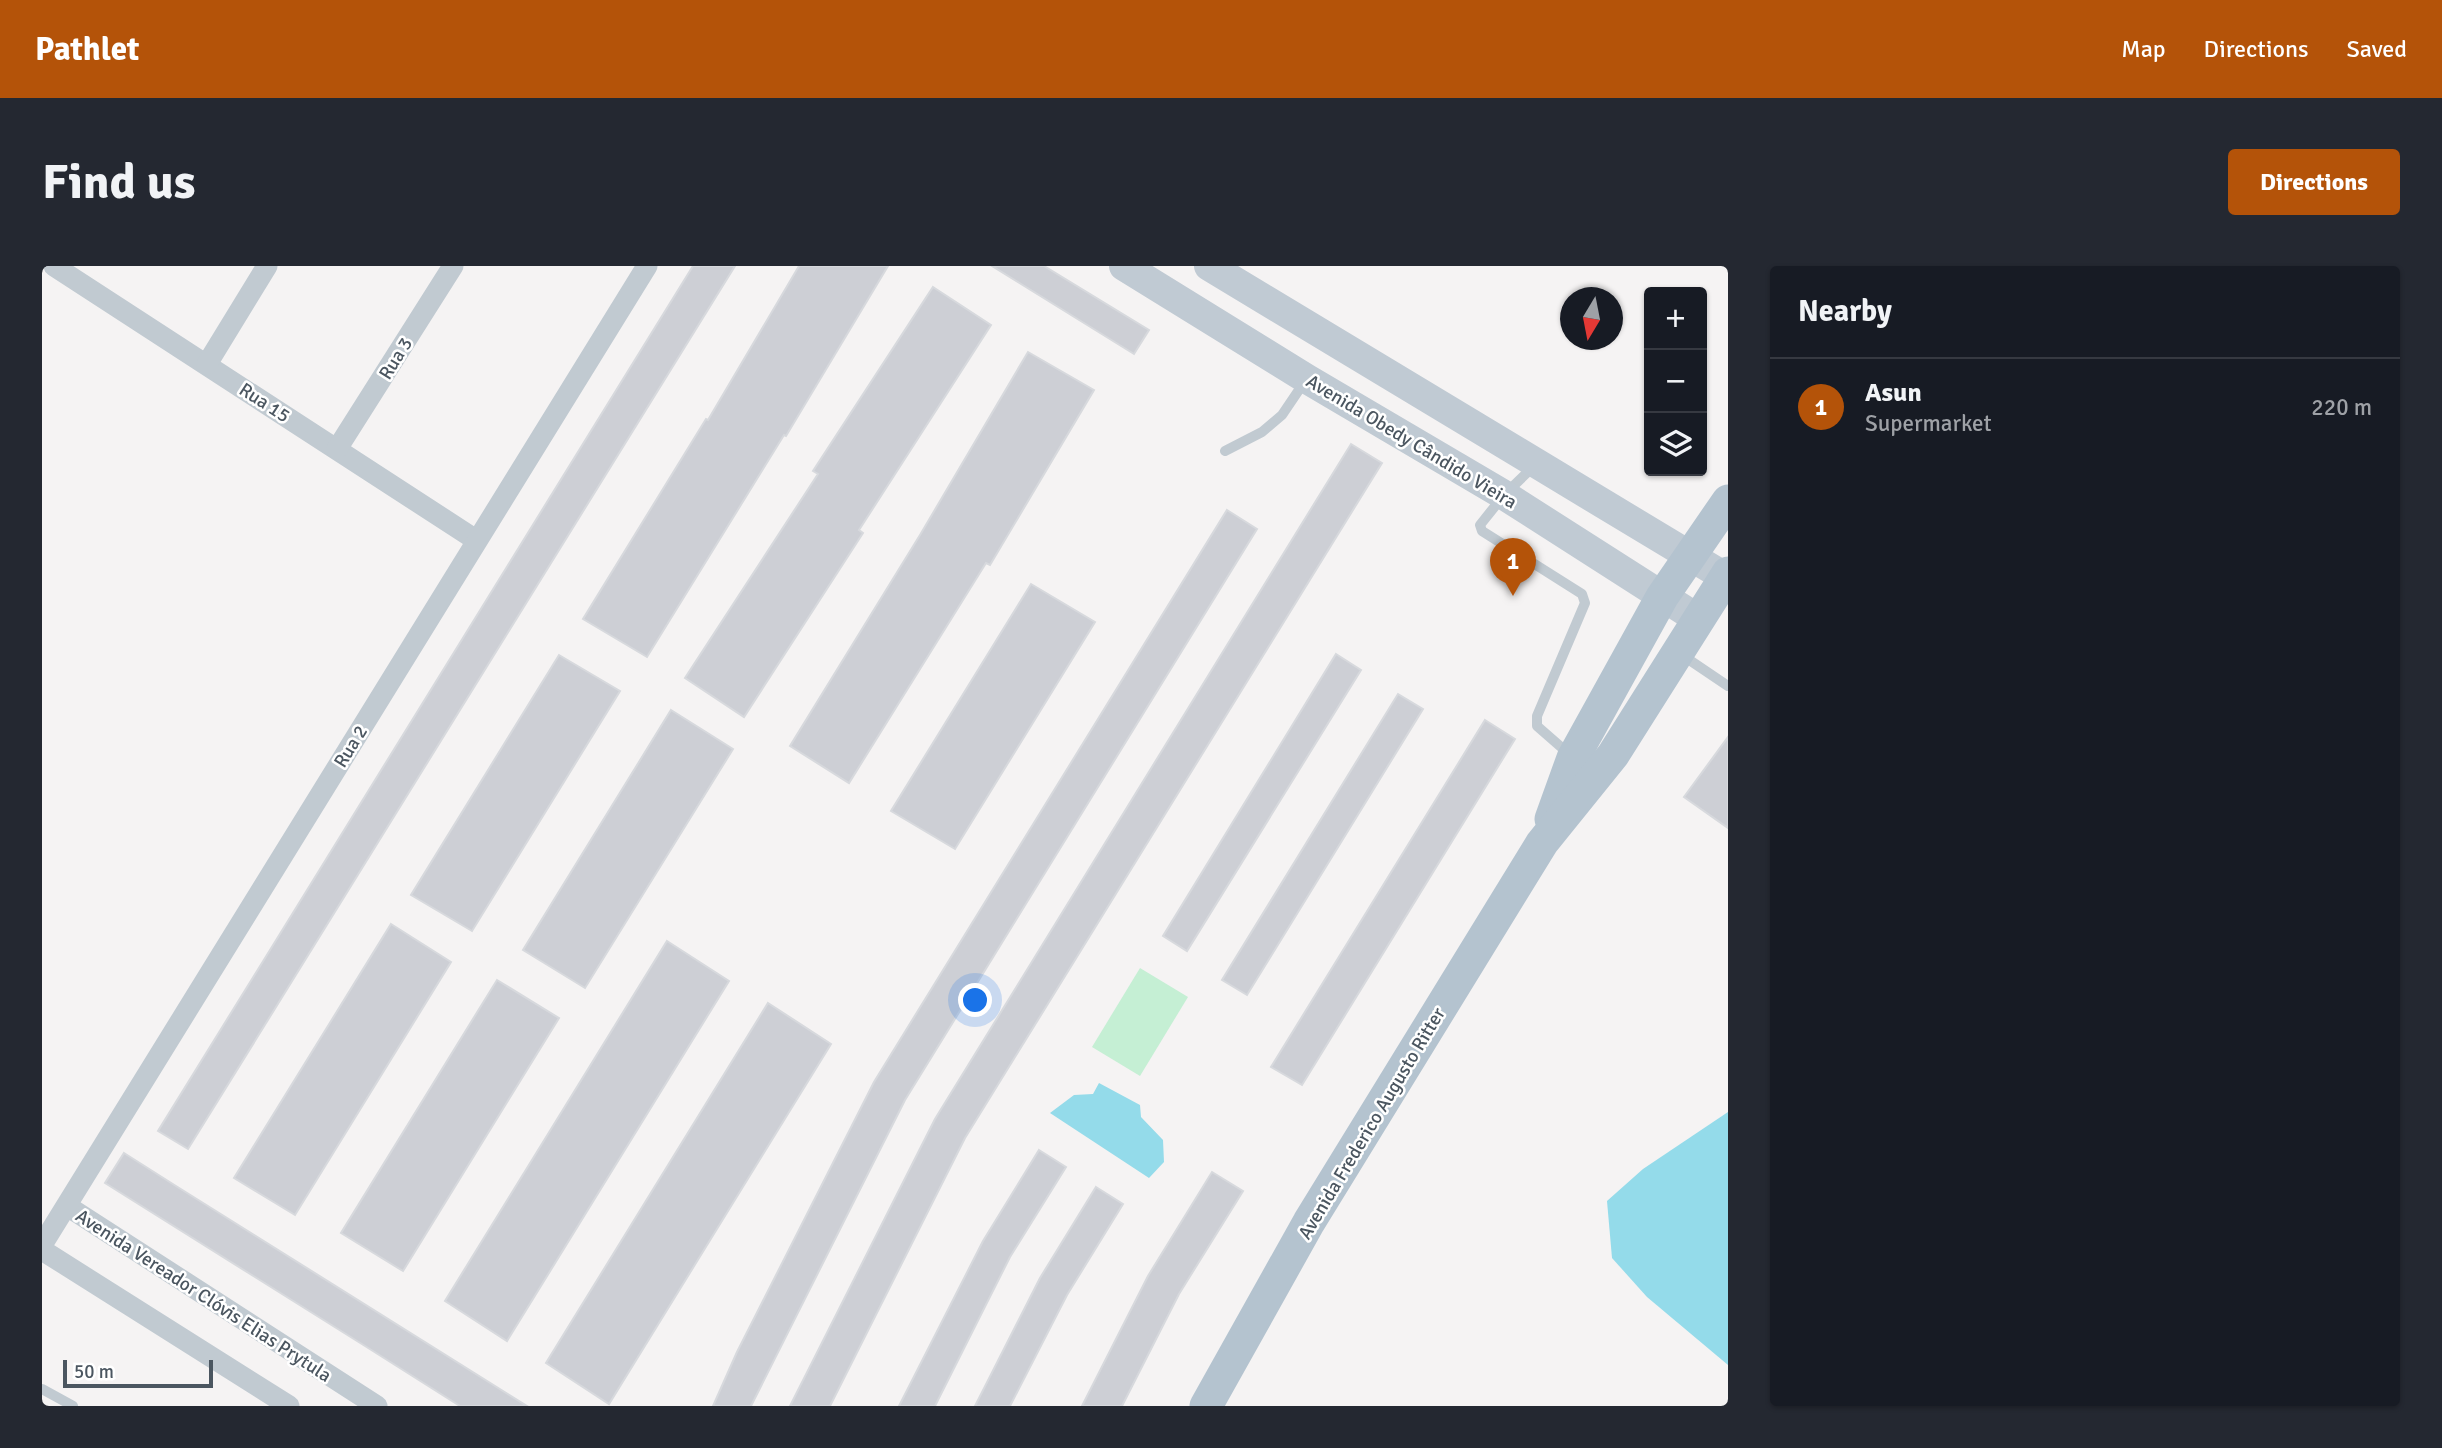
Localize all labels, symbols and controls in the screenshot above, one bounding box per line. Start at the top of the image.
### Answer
text: Pathlet [35,29,139,70]
text: Map [2121,34,2166,64]
text: Directions [2204,34,2309,64]
text: Saved [2347,34,2407,64]
button: Directions [2228,149,2400,215]
text: Find us [42,152,195,212]
north arrow [1560,287,1623,350]
map controls [1644,287,1707,476]
button: + [1644,287,1707,350]
text: Nearby [1798,293,1892,330]
street label: Rua 3 [374,333,418,384]
button: − [1644,350,1707,413]
street label: Avenida Obedy Cândido Vieira [1302,369,1521,514]
text: Asun [1865,377,1922,409]
street label: Rua 15 [235,378,294,428]
text: 1 [1815,393,1827,422]
text: 220 m [2311,393,2372,422]
text: Supermarket [1865,409,1992,438]
button: layers [1644,413,1707,476]
pin: 1 [1490,538,1536,596]
street label: Rua 2 [329,721,373,772]
your location [958,983,992,1017]
street label: Avenida Frederico Augusto Ritter [1293,1003,1451,1244]
street label: Avenida Vereador Clóvis Elias Prytula [71,1204,336,1388]
scale bar [63,1357,214,1389]
text: 50 m [74,1360,114,1384]

